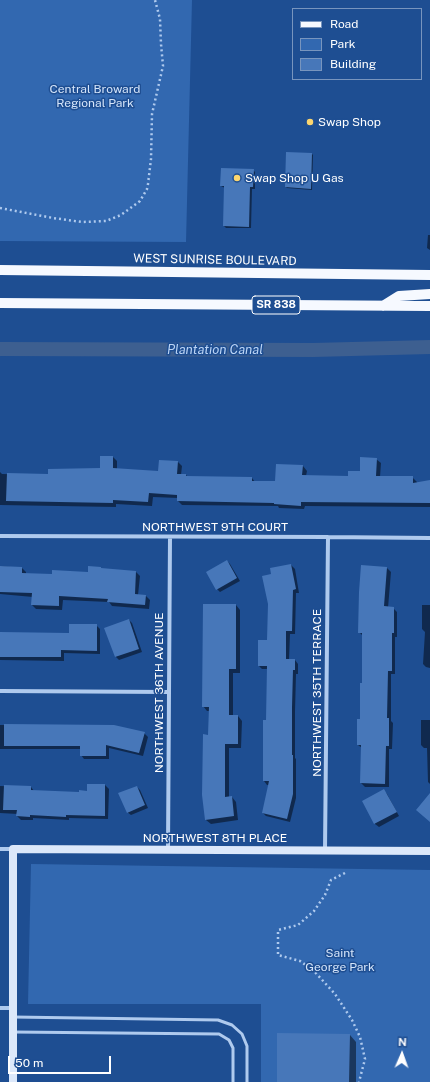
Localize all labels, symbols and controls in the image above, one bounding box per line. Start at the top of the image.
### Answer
legend [292,8,422,80]
text: Road [330,17,358,31]
text: Park [330,37,356,51]
text: Building [330,57,376,71]
park label: Central Broward Regional Park [50,82,140,110]
place label: Swap Shop [318,115,381,129]
marker: Swap Shop [305,117,315,127]
place label: Swap Shop U Gas [245,171,344,185]
marker: Swap Shop U Gas [232,173,242,183]
street label: WEST SUNRISE BOULEVARD [133,251,297,269]
road number: SR 838 [252,296,300,314]
water label: Plantation Canal [167,342,263,358]
street label: NORTHWEST 9TH COURT [142,520,288,534]
street label: NORTHWEST 35TH TERRACE [310,609,324,777]
street label: NORTHWEST 36TH AVENUE [152,613,166,773]
street label: NORTHWEST 8TH PLACE [143,831,287,845]
park label: Saint George Park [305,946,375,974]
north arrow [382,1034,422,1074]
text: N [398,1036,407,1048]
scale bar [10,1048,113,1074]
text: 50 m [15,1056,43,1070]

